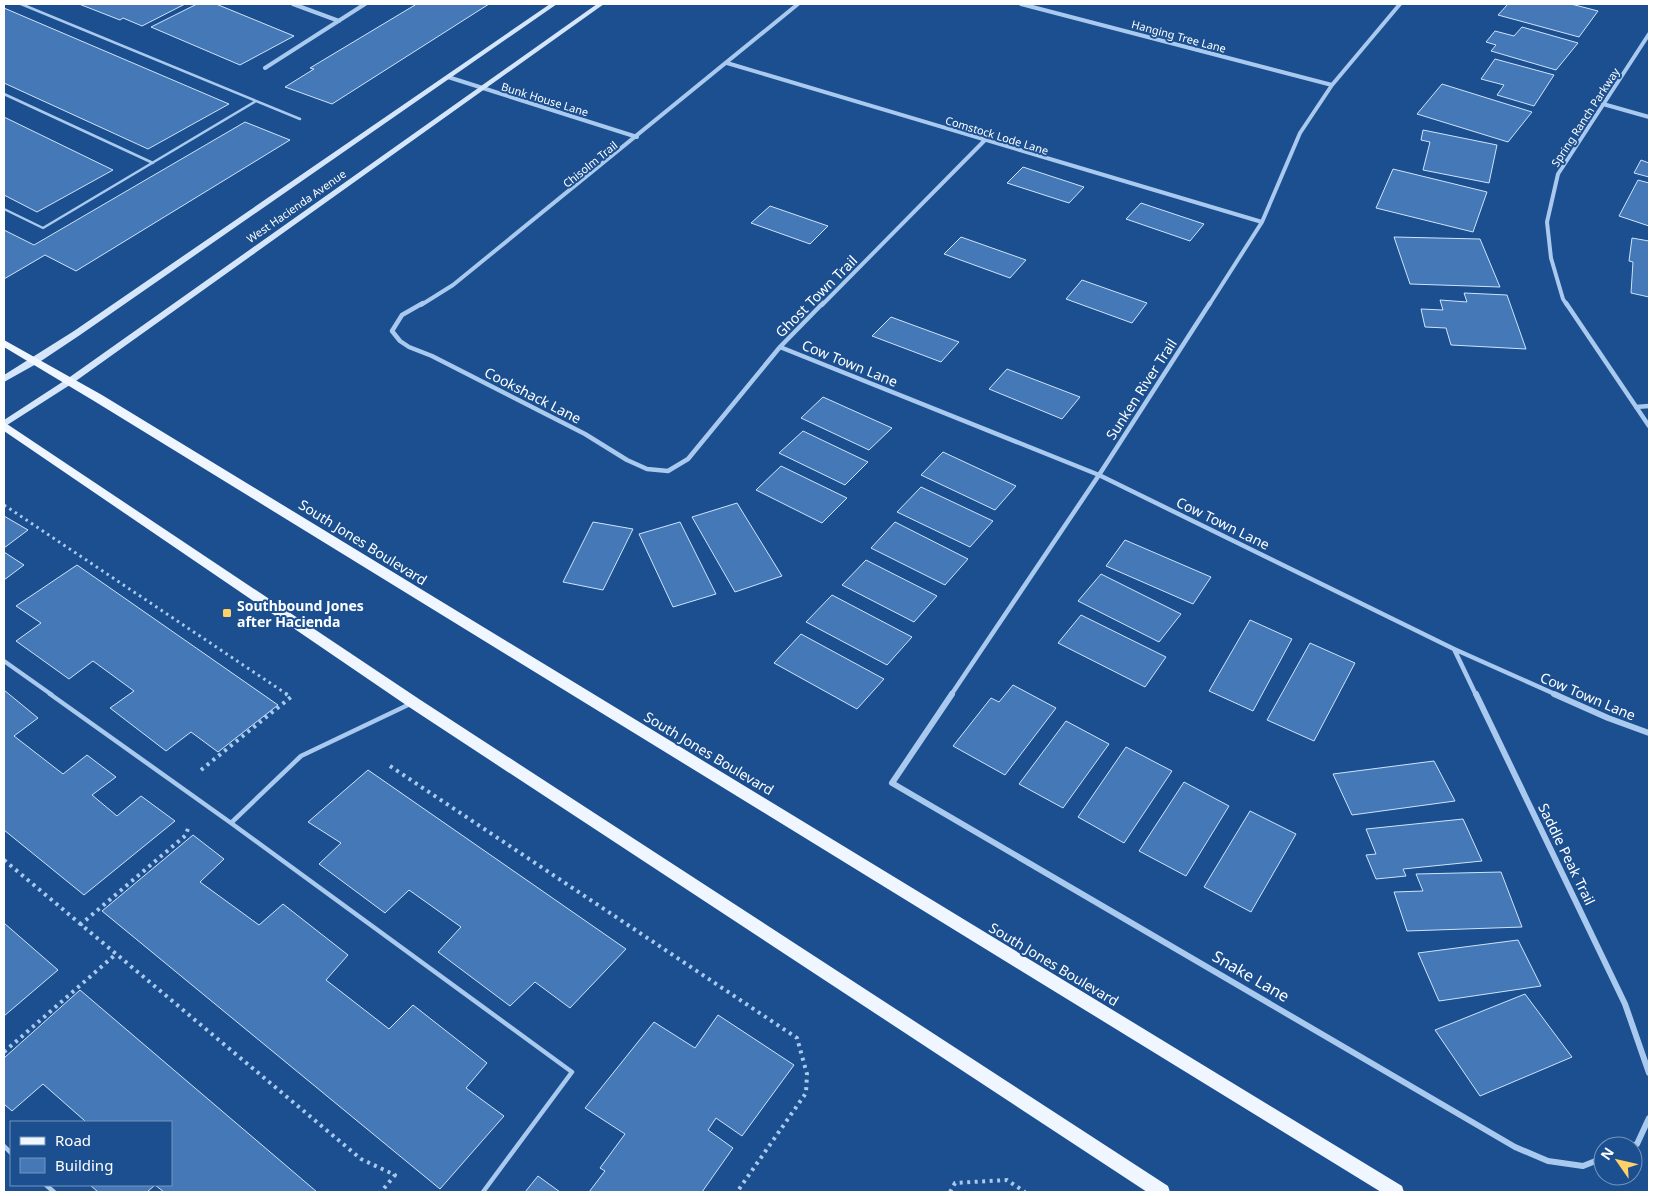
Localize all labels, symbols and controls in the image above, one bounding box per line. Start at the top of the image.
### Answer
street label: Hanging Tree Lane [1130,16,1228,56]
street label: Spring Ranch Parkway [1547,64,1623,169]
street label: Bunk House Lane [500,79,590,119]
street label: Comstock Lode Lane [944,112,1050,158]
street label: Chisolm Trail [560,137,620,191]
street label: West Hacienda Avenue [243,166,349,246]
street label: Ghost Town Trail [771,251,861,341]
street label: Cow Town Lane [799,335,901,391]
street label: Sunken River Trail [1101,335,1181,443]
street label: Cookshack Lane [481,362,585,428]
street label: Cow Town Lane [1173,492,1273,554]
street label: South Jones Boulevard [295,495,431,589]
place label: Southbound Jones after Hacienda [237,596,364,631]
marker: Southbound Jones after Hacienda [221,607,233,619]
street label: Cow Town Lane [1537,667,1639,725]
street label: South Jones Boulevard [641,707,777,799]
street label: Saddle Peak Trail [1534,800,1600,908]
street label: South Jones Boulevard [986,918,1122,1010]
street label: Snake Lane [1208,945,1294,1007]
legend [10,1121,172,1186]
text: Road [55,1130,91,1150]
north arrow [1593,1136,1643,1186]
text: N [1596,1143,1618,1163]
text: Building [55,1155,113,1175]

